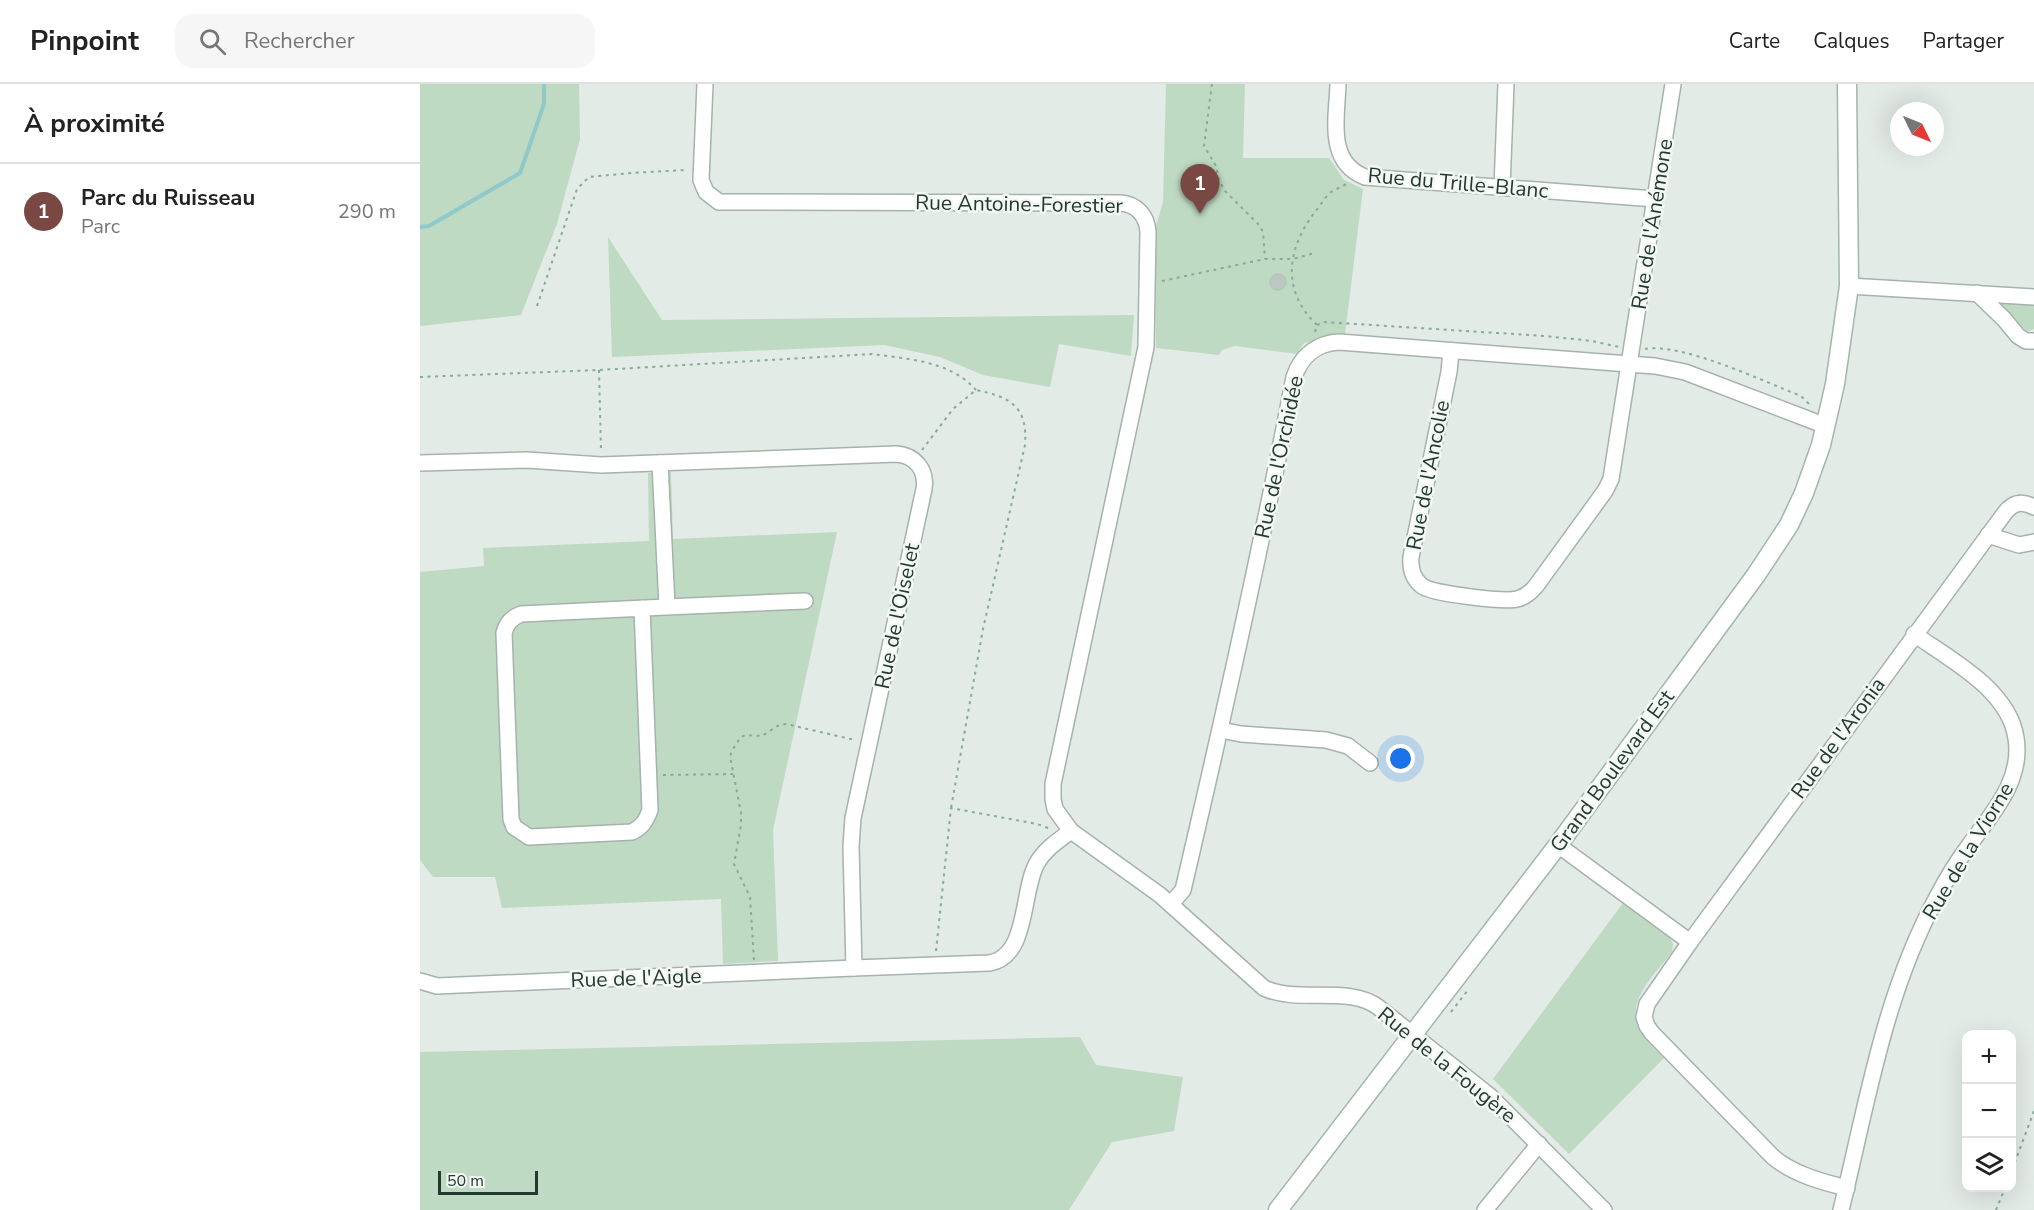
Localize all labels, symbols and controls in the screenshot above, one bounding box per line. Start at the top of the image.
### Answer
search box [175,14,595,68]
text: Pinpoint [30,22,139,60]
icon: search [196,25,229,58]
text: Rechercher [244,26,355,56]
text: Carte [1729,27,1780,55]
text: Calques [1813,27,1890,55]
text: Partager [1923,27,2004,55]
north arrow [1890,102,1944,156]
text: À proximité [24,106,165,141]
street label: Rue de l'Anémone [1625,137,1679,311]
street label: Rue du Trille-Blanc [1367,161,1550,205]
pin: 1 [1180,164,1220,214]
text: Parc du Ruisseau [81,183,255,213]
street label: Rue Antoine-Forestier [915,188,1124,220]
text: 1 [38,198,50,225]
text: 290 m [338,198,396,225]
text: Parc [81,213,120,240]
street label: Rue de l'Orchidée [1248,373,1310,541]
street label: Rue de l'Ancolie [1400,398,1456,552]
street label: Rue de l'Oiselet [868,540,926,691]
street label: Rue de l'Aronia [1784,672,1892,804]
street label: Grand Boulevard Est [1544,684,1681,858]
your location [1386,744,1415,773]
street label: Rue de la Viorne [1916,777,2020,925]
street label: Rue de l'Aigle [570,962,702,994]
street label: Rue de la Fougère [1372,1000,1522,1130]
map controls [1962,1030,2016,1192]
button: + [1962,1030,2016,1084]
button: − [1962,1084,2016,1138]
button: layers [1962,1138,2016,1192]
scale bar [438,1168,538,1196]
text: 50 m [447,1170,484,1192]

